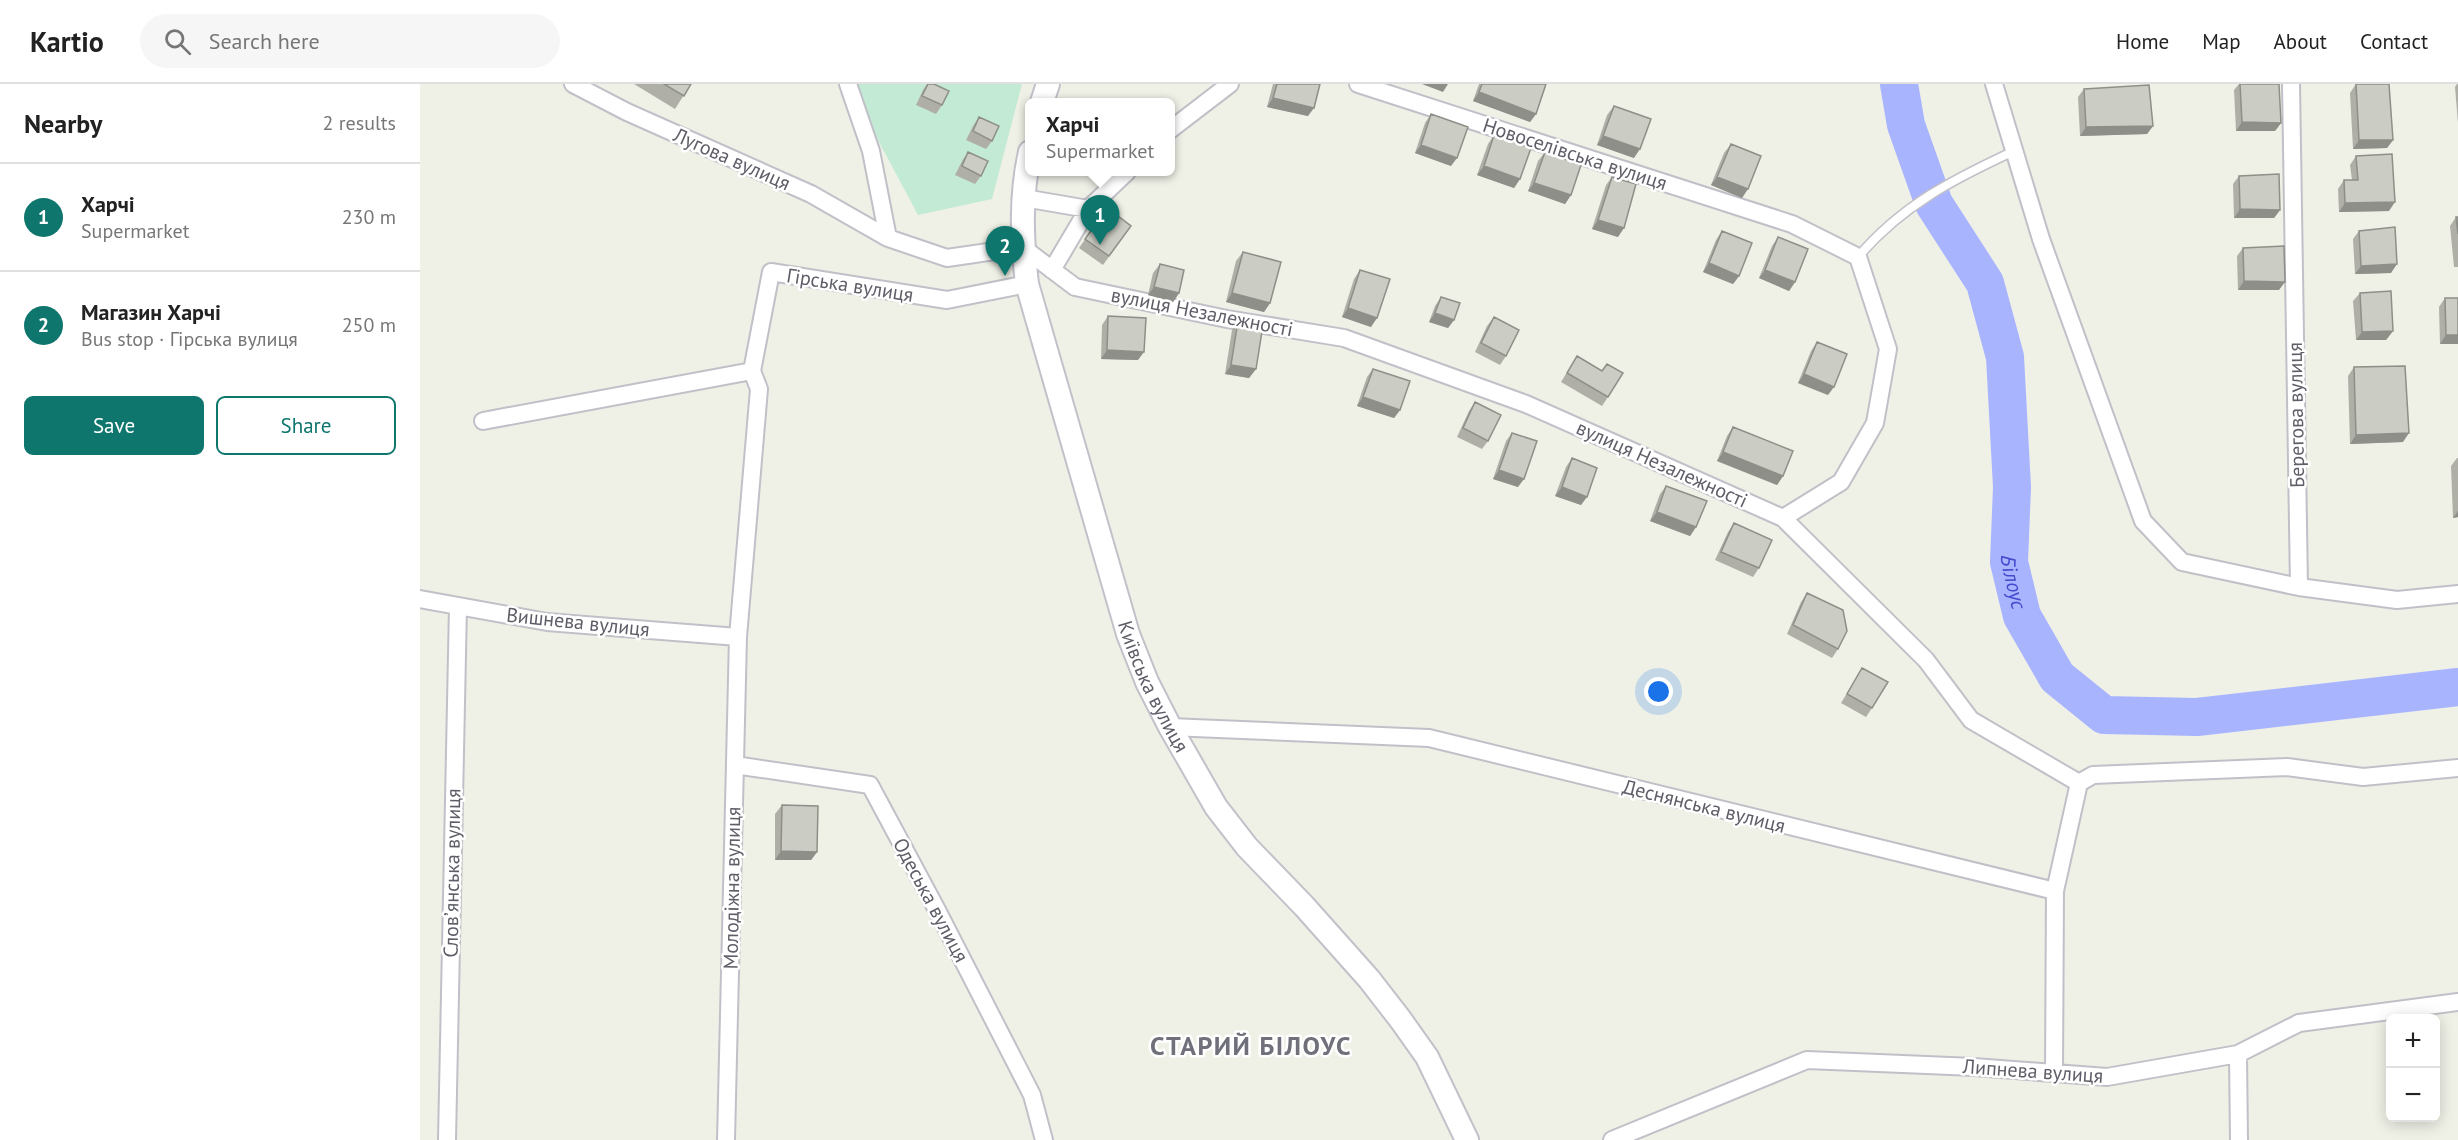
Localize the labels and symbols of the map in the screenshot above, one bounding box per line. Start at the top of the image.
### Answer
street label: Новоселівська вулиця [1480,112,1670,196]
street label: Лугова вулиця [669,121,795,196]
pin: 1 [1080,196,1120,245]
pin: 2 [986,226,1024,276]
street label: Гірська вулиця [785,262,915,308]
street label: вулиця Незалежності [1109,282,1295,342]
street label: Берегова вулиця [2282,342,2310,488]
street label: вулиця Незалежності [1572,415,1752,513]
water label: Білоус [1995,555,2034,613]
street label: Вишнева вулиця [505,602,651,642]
street label: Київська вулиця [1112,618,1195,757]
your location [1644,677,1673,706]
street label: Деснянська вулиця [1620,773,1788,839]
street label: Словʼянська вулиця [438,788,466,958]
street label: Молодіжна вулиця [718,806,746,970]
street label: Одеська вулиця [887,833,975,967]
district label: СТАРИЙ БІЛОУС [1150,1029,1352,1062]
street label: Липнева вулиця [1961,1053,2104,1089]

